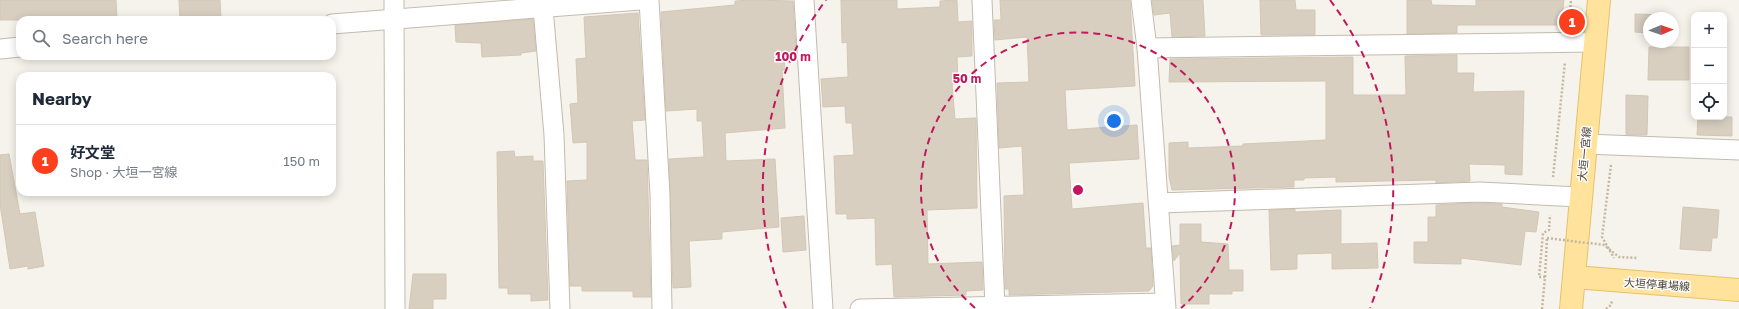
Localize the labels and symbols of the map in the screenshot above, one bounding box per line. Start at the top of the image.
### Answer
pin: 1 [1559,7,1585,37]
north arrow [1643,12,1679,48]
text: 100 m [775,49,811,64]
text: 50 m [953,71,981,86]
your location [1104,111,1124,131]
street label: 大垣一宮線 [1575,126,1593,182]
centre of rings [1071,183,1085,197]
street label: 大垣停車場線 [1624,275,1690,293]

